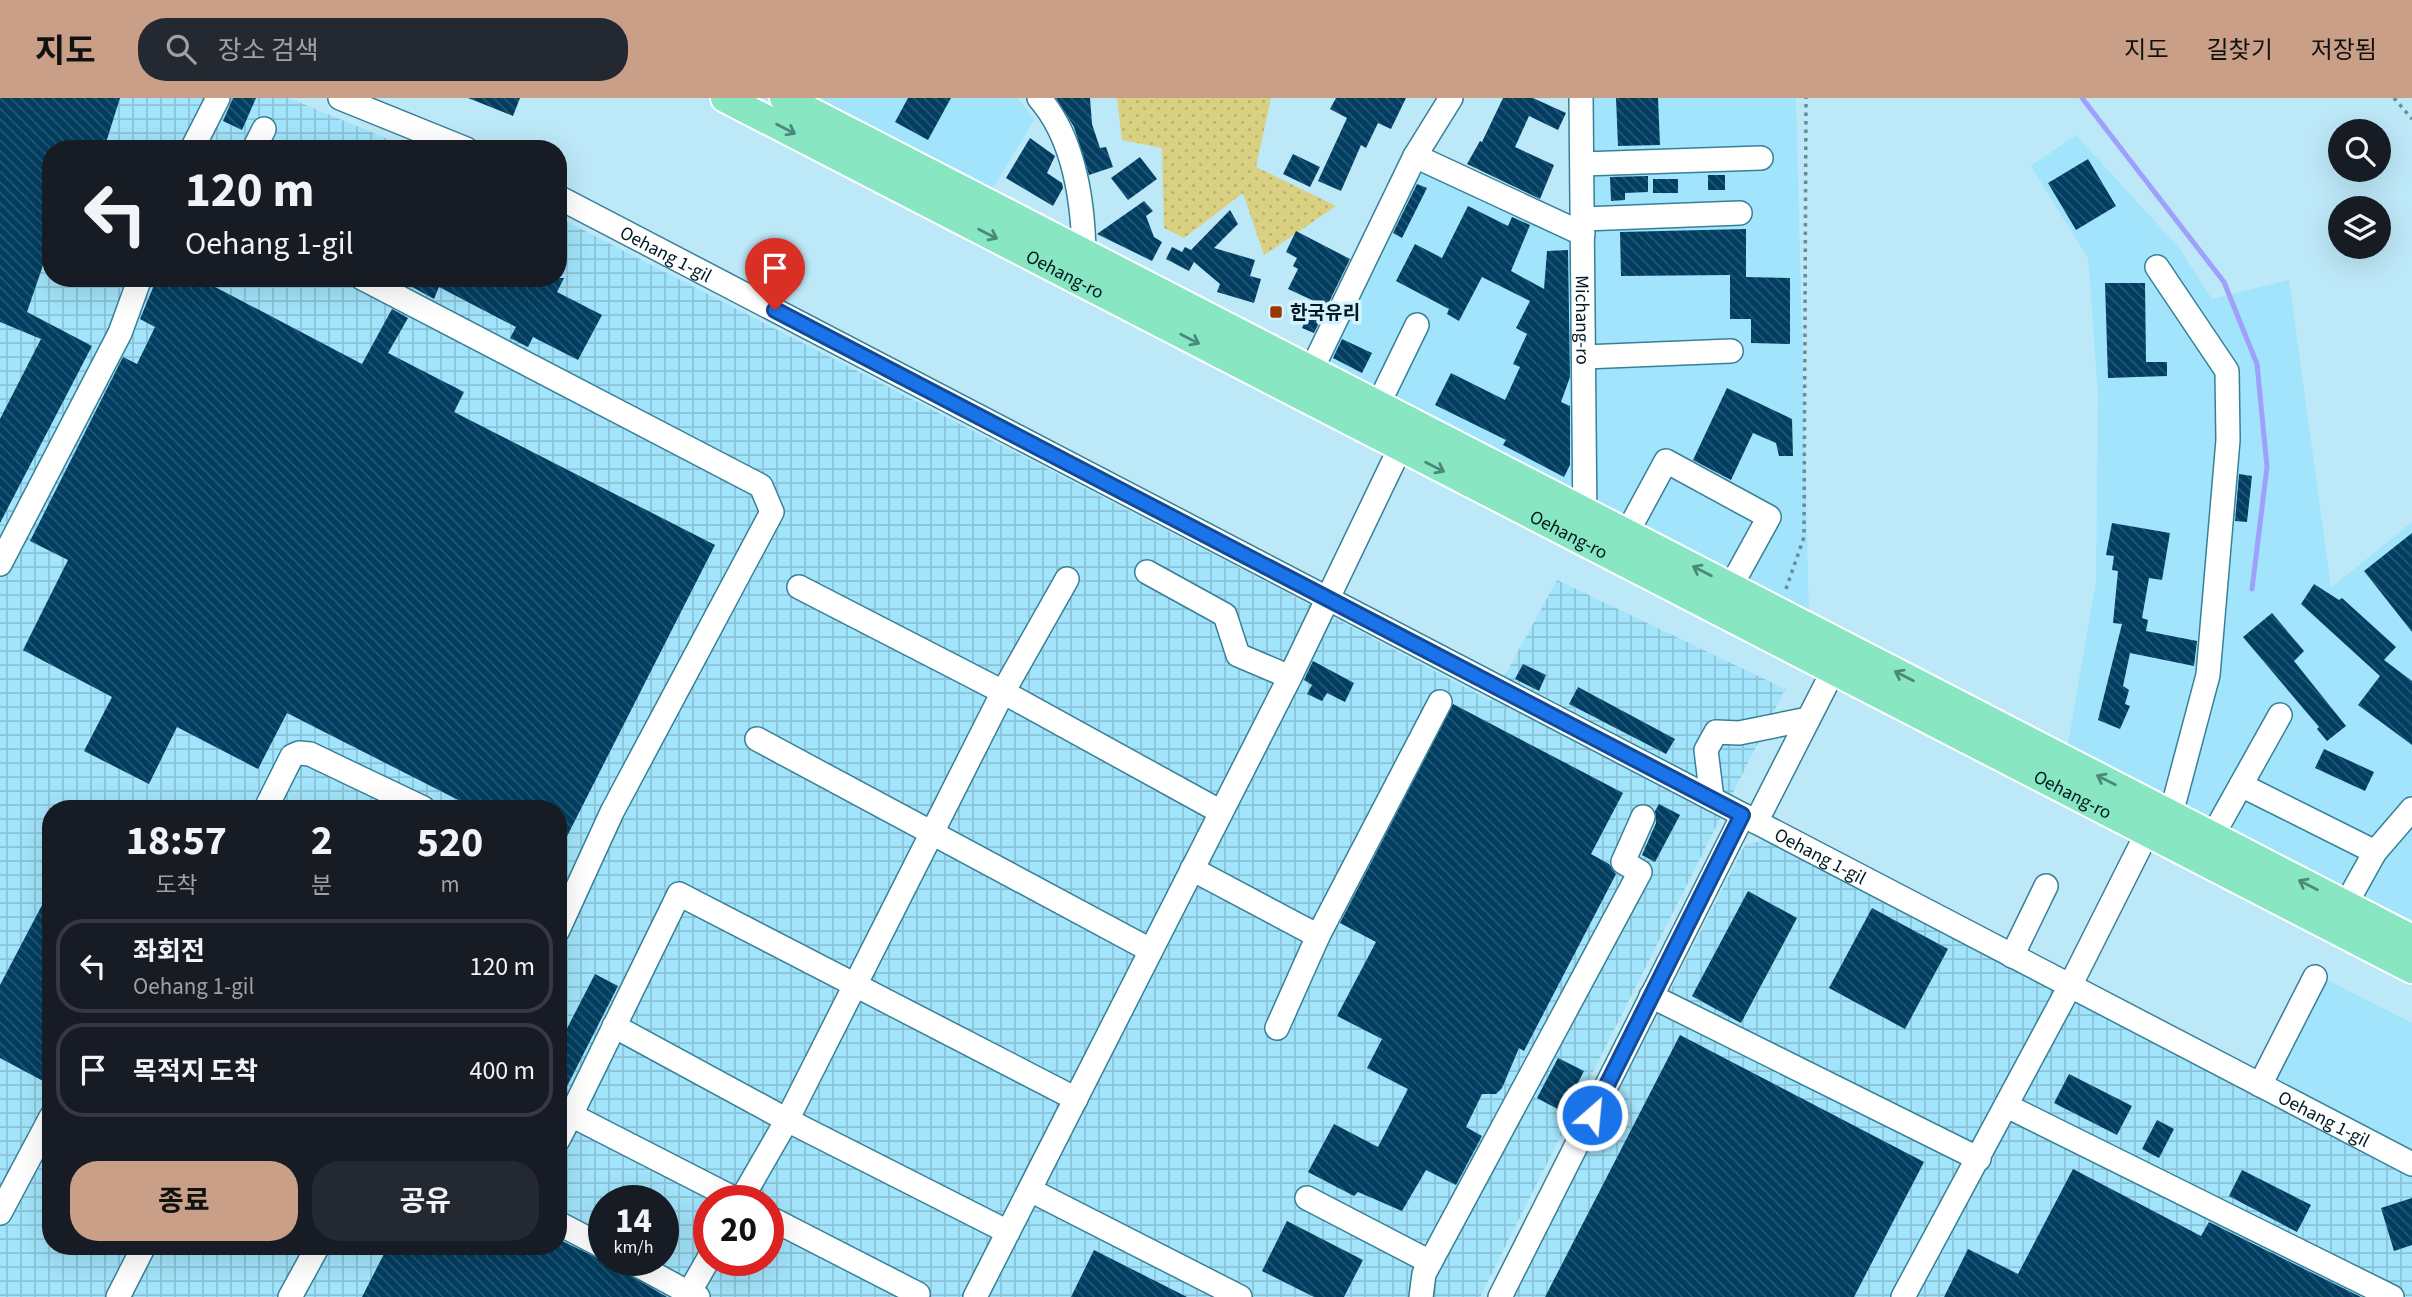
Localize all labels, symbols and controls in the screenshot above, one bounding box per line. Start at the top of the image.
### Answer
search box [138,18,628,81]
text: 지도 [35,28,96,75]
icon: search [162,30,200,68]
text: 장소 검색 [218,32,319,69]
text: 지도 [2124,33,2169,68]
text: 길찾기 [2207,33,2273,68]
text: 저장됨 [2311,33,2377,68]
map controls [2328,119,2391,259]
button: search [2328,119,2391,182]
one-way arrow [775,123,796,137]
text: 120 m [185,156,314,226]
icon: left [70,168,161,259]
button: layers [2328,196,2391,259]
street label: Oehang 1-gil [615,220,716,290]
text: Oehang 1-gil [185,221,354,267]
one-way arrow [977,228,998,242]
pin [745,238,805,310]
street label: Oehang-ro [1021,244,1108,306]
icon: arrive [756,249,794,287]
street label: Michang-ro [1568,275,1595,365]
place label: 한국유리 [1290,300,1360,327]
marker: 한국유리 [1268,304,1284,320]
one-way arrow [1179,333,1200,347]
one-way arrow [1424,460,1445,474]
street label: Oehang-ro [1525,504,1612,567]
one-way arrow [1692,564,1713,578]
one-way arrow [1894,668,1915,682]
street label: Oehang-ro [2028,764,2116,827]
one-way arrow [2096,773,2117,787]
text: 18:57 [126,811,227,871]
text: 2 [311,811,333,871]
text: 520 [417,813,483,873]
street label: Oehang 1-gil [1769,822,1871,892]
text: m [440,868,460,901]
text: 도착 [155,869,198,902]
text: 분 [311,869,332,902]
one-way arrow [2298,878,2319,891]
text: 좌회전 [133,933,205,970]
icon: left [74,947,112,985]
text: 120 m [469,948,535,985]
text: Oehang 1-gil [133,970,254,1003]
icon: arrive [74,1051,112,1089]
text: 400 m [469,1052,535,1089]
text: 목적지 도착 [133,1053,258,1090]
position arrow [1555,1078,1629,1152]
street label: Oehang 1-gil [2273,1084,2374,1155]
button: 종료 [70,1161,298,1241]
button: 공유 [312,1161,539,1241]
speed limit sign: 20 [693,1185,784,1276]
text: 14 [615,1196,652,1246]
text: km/h [614,1235,653,1260]

